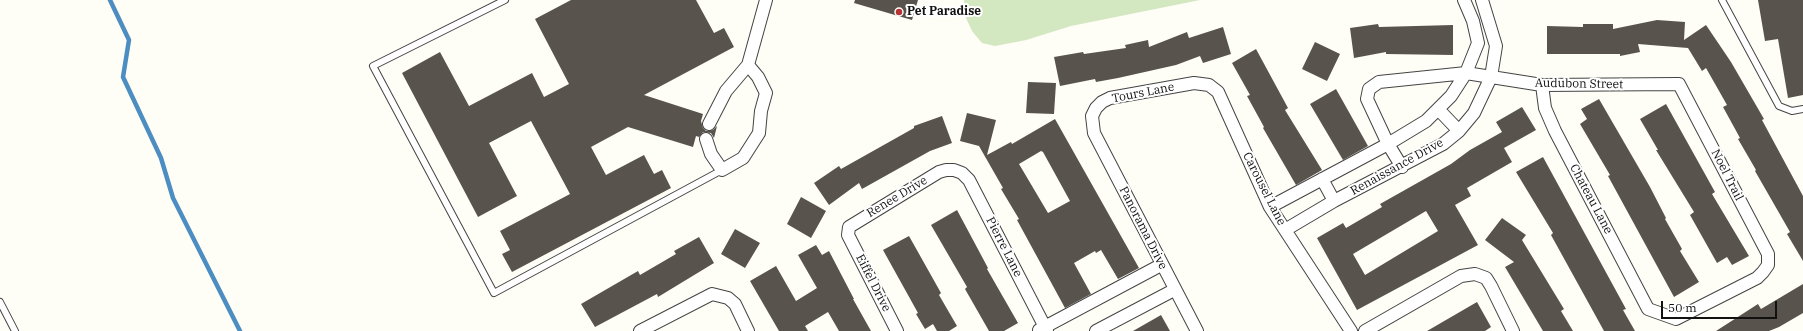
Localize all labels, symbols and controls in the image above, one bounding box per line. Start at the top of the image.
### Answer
place label: Pet Paradise [907,5,981,19]
marker: Pet Paradise [894,7,904,17]
street label: Audubon Street [1535,76,1623,92]
street label: Tours Lane [1111,80,1175,106]
street label: Renaissance Drive [1348,136,1446,198]
street label: Noel Trail [1708,147,1746,203]
street label: Carousel Lane [1239,150,1289,228]
street label: Chateau Lane [1567,162,1615,236]
street label: Renee Drive [864,173,930,221]
street label: Panorama Drive [1116,184,1170,272]
street label: Pierre Lane [983,215,1025,279]
street label: Eiffel Drive [852,252,894,314]
scale bar [1663,293,1779,319]
text: 50 m [1668,300,1697,315]

